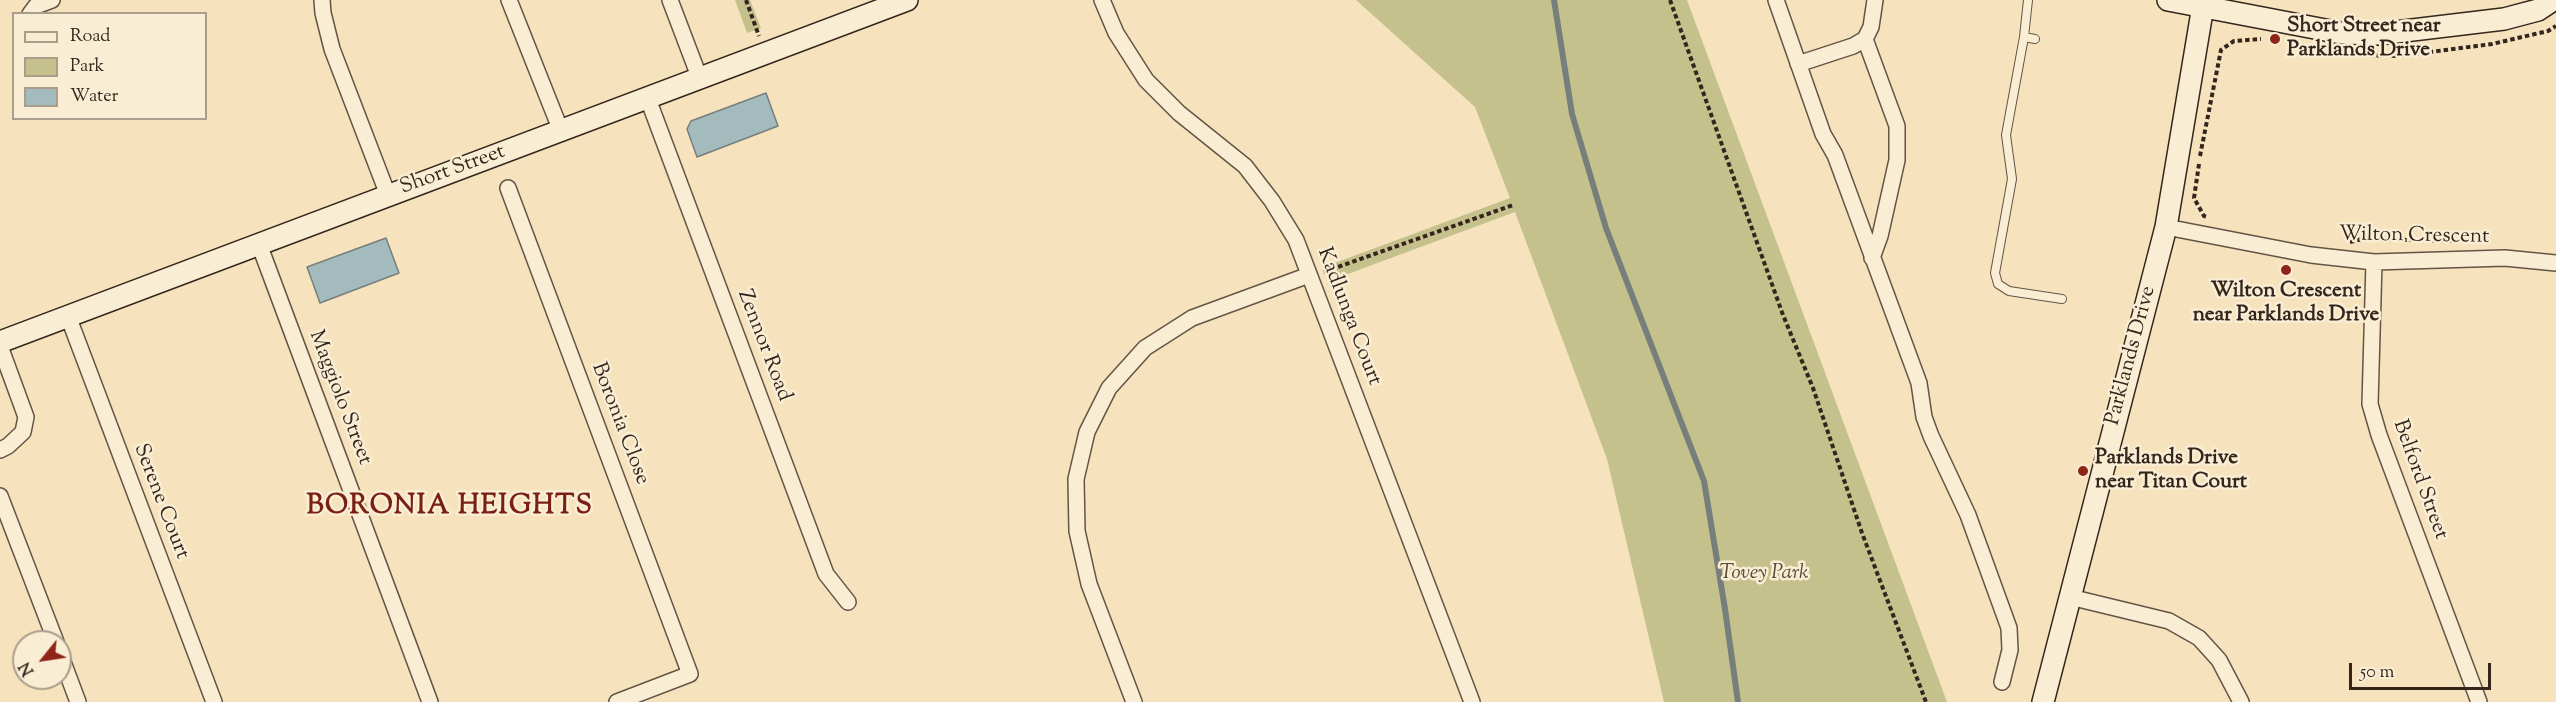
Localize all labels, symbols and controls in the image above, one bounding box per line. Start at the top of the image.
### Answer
legend [12,12,207,120]
place label: Short Street near Parklands Drive [2287,14,2441,64]
text: Road [70,24,110,50]
marker: Short Street near Parklands Drive [2268,32,2282,46]
text: Park [70,54,104,80]
text: Water [70,84,118,110]
street label: Short Street [397,140,509,202]
street label: Wilton Crescent [2339,223,2489,251]
street label: Kadlunga Court [1310,244,1386,390]
marker: Wilton Crescent near Parklands Drive [2279,263,2293,277]
place label: Wilton Crescent near Parklands Drive [2193,279,2379,329]
street label: Parklands Drive [2101,284,2163,428]
street label: Zennor Road [730,287,796,405]
street label: Maggiolo Street [302,327,376,469]
street label: Boronia Close [584,359,654,489]
street label: Belford Street [2386,417,2452,543]
street label: Serene Court [126,441,194,563]
place label: Parklands Drive near Titan Court [2095,446,2247,496]
marker: Parklands Drive near Titan Court [2076,464,2090,478]
district label: BORONIA HEIGHTS [307,492,593,524]
park label: Tovey Park [1720,561,1808,587]
north arrow [12,630,72,690]
scale bar [2352,651,2494,689]
text: N [15,657,41,680]
text: 50 m [2360,660,2394,686]

